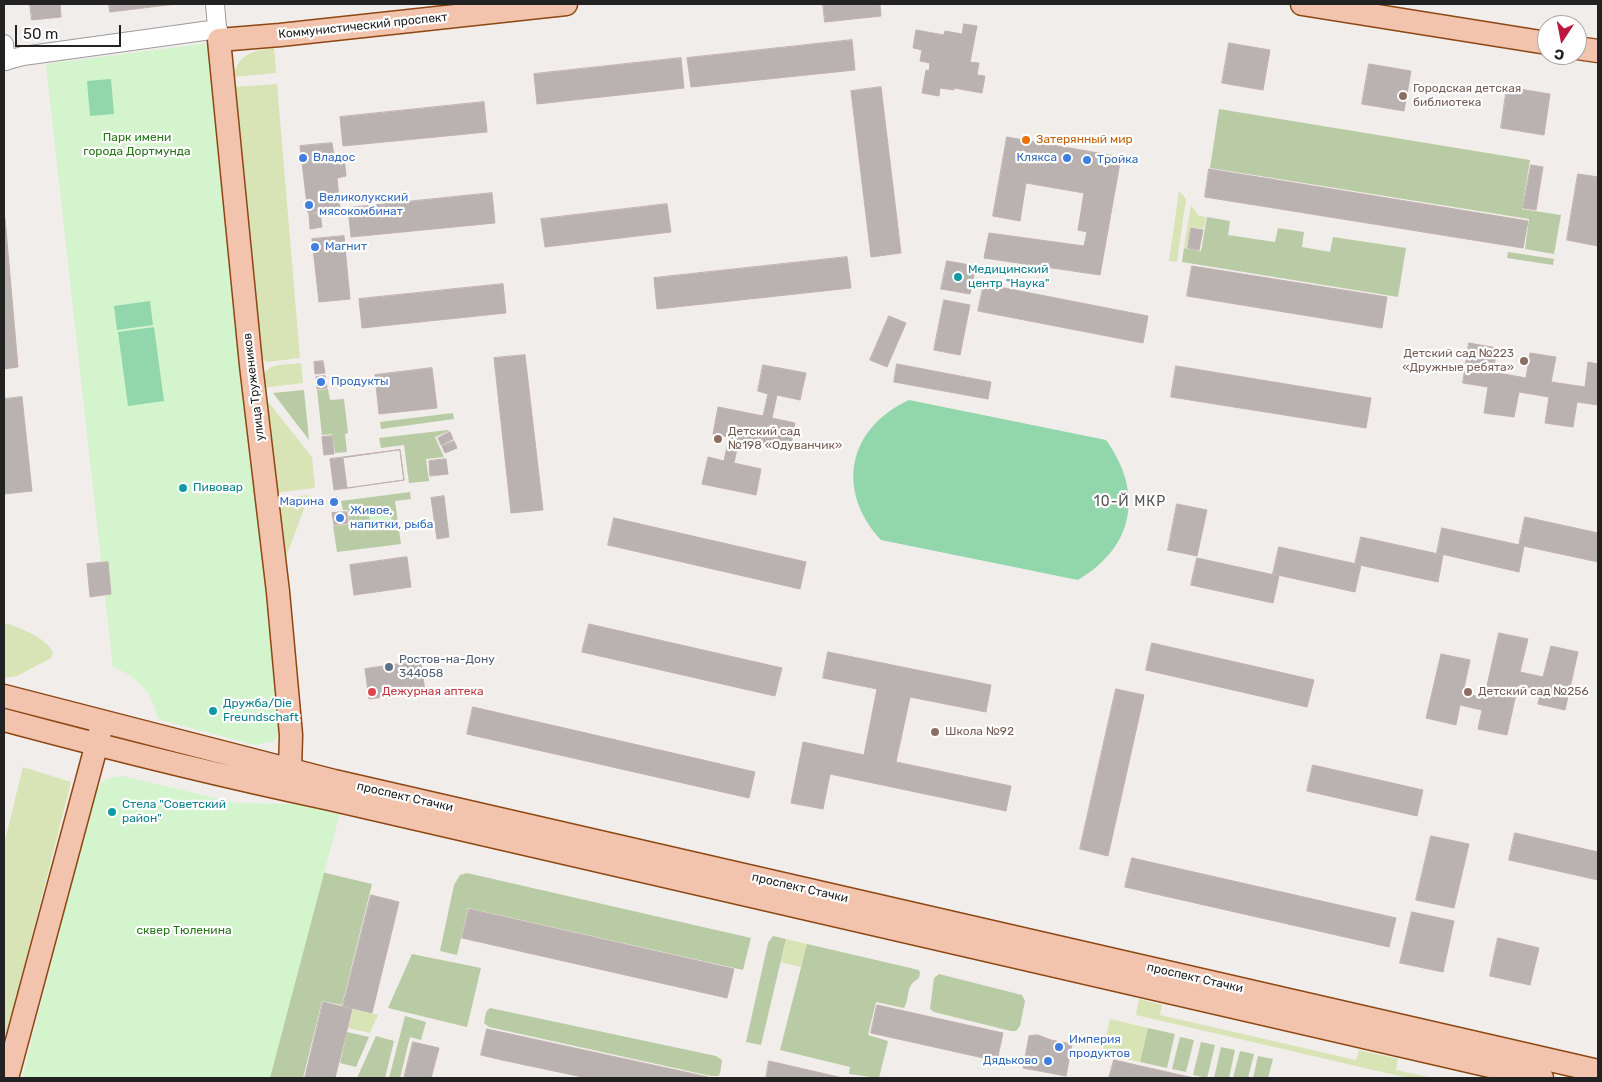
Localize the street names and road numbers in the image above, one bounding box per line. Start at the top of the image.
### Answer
street label: Коммунистический проспект [278,10,448,42]
street label: улица Тружеников [240,332,268,442]
street label: проспект Стачки [356,779,454,815]
street label: проспект Стачки [751,870,849,906]
street label: проспект Стачки [1146,960,1244,996]

